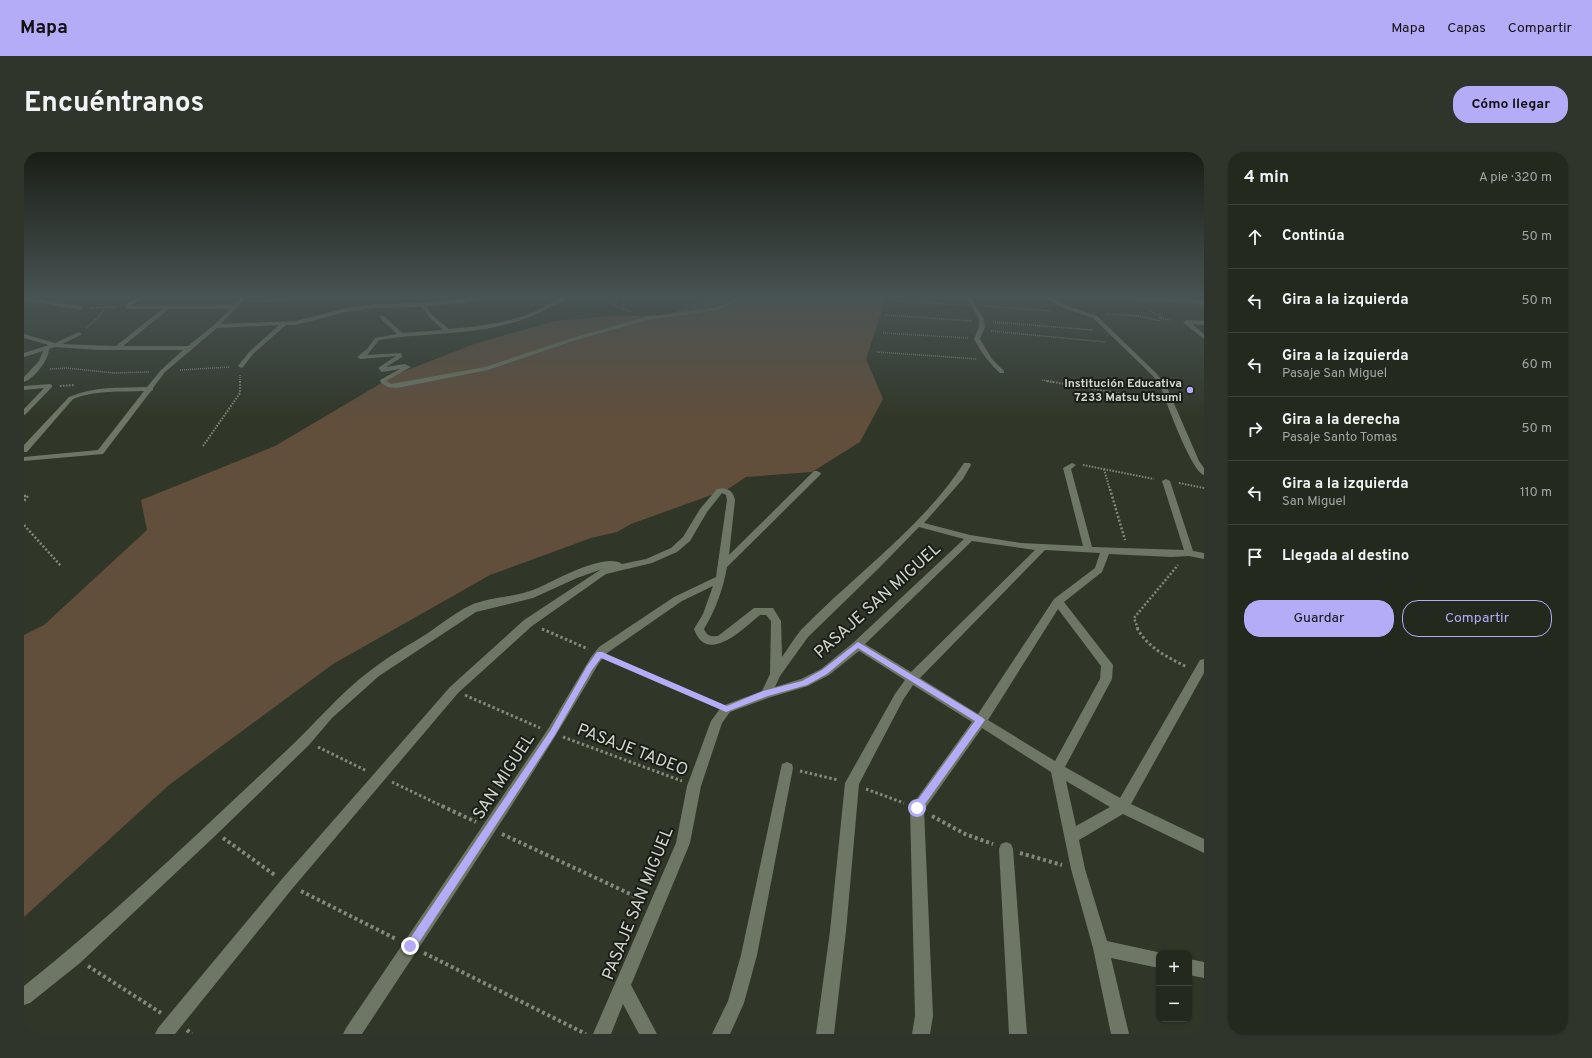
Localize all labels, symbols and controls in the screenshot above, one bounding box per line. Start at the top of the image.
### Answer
text: Mapa [20,16,68,40]
text: Mapa [1391,20,1425,37]
text: Capas [1447,20,1486,37]
text: Compartir [1508,20,1572,37]
text: Encuéntranos [24,86,204,122]
button: Cómo llegar [1453,86,1568,123]
text: 4 min [1244,167,1289,189]
text: A pie · 320 m [1479,170,1552,186]
icon: ahead [1244,226,1266,248]
text: Continúa [1282,227,1344,246]
text: 50 m [1522,229,1552,245]
icon: left [1244,290,1266,312]
text: Gira a la izquierda [1282,291,1409,310]
text: 50 m [1522,293,1552,309]
text: Gira a la izquierda [1282,347,1409,366]
icon: left [1244,354,1266,376]
text: 60 m [1522,357,1552,373]
text: Pasaje San Miguel [1282,366,1387,382]
place label: Institución Educativa 7233 Matsu Utsumi [1064,376,1182,406]
marker: Institución Educativa 7233 Matsu Utsumi [1185,385,1195,395]
text: Gira a la derecha [1282,411,1400,430]
icon: right [1244,418,1266,440]
text: 50 m [1522,421,1552,437]
text: Pasaje Santo Tomas [1282,430,1397,446]
text: Gira a la izquierda [1282,475,1409,494]
icon: left [1244,482,1266,504]
text: 110 m [1520,485,1552,501]
text: San Miguel [1282,494,1346,510]
street label: PASAJE SAN MIGUEL [810,539,946,664]
icon: arrive [1244,546,1266,568]
text: Llegada al destino [1282,547,1409,566]
button: Guardar [1244,600,1394,637]
button: Compartir [1402,600,1552,637]
street label: PASAJE TADEO [574,720,691,782]
street label: SAN MIGUEL [469,730,541,824]
route start [908,799,926,817]
street label: PASAJE SAN MIGUEL [598,824,680,984]
route end [401,937,419,955]
map controls [1156,950,1192,1022]
button: + [1156,950,1192,986]
button: − [1156,986,1192,1022]

